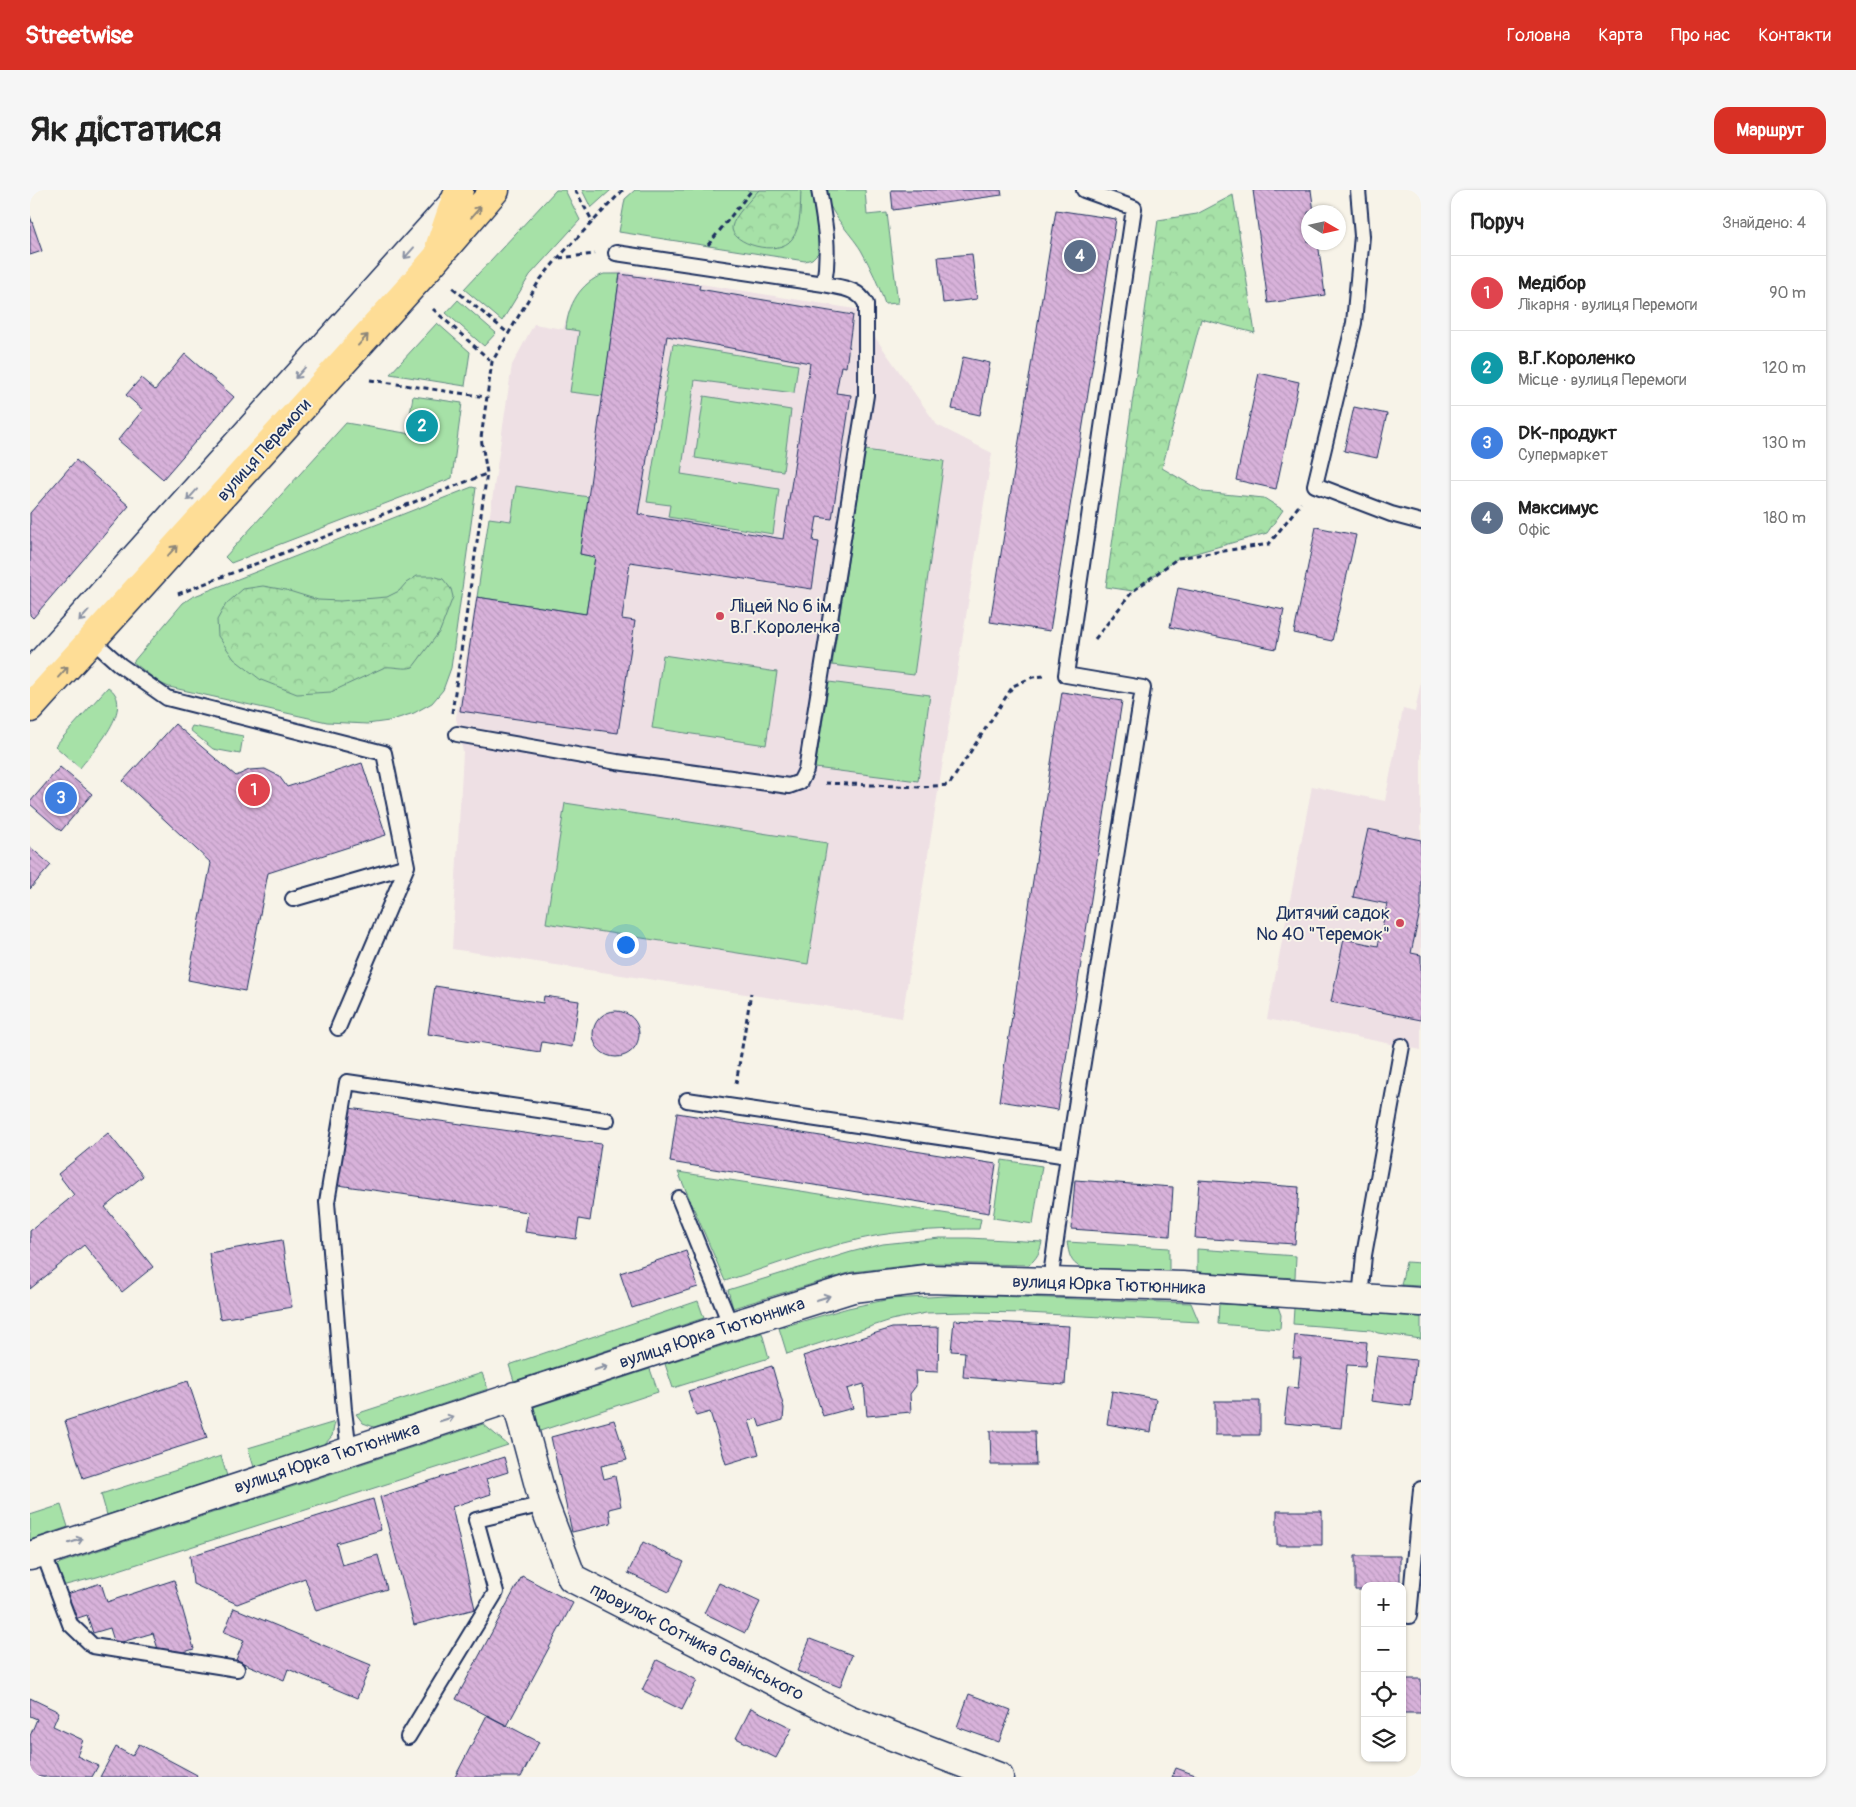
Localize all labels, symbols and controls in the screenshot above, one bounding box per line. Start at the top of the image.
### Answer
text: Streetwise [25,21,133,50]
text: Головна [1507,24,1570,47]
text: Карта [1598,24,1643,47]
text: Про нас [1671,24,1730,47]
text: Контакти [1758,24,1831,47]
button: Маршрут [1714,107,1826,154]
text: Як дістатися [30,108,221,152]
north arrow [1301,205,1346,250]
one-way arrow [470,206,481,219]
text: Поруч [1471,209,1524,236]
text: Знайдено: 4 [1722,213,1806,233]
pin: 4 [1064,237,1096,275]
one-way arrow [403,246,415,259]
text: Медібор [1518,271,1586,295]
text: 1 [1484,283,1490,303]
text: 90 m [1769,283,1806,303]
text: Лікарня · вулиця Перемоги [1518,295,1697,315]
one-way arrow [357,333,369,346]
text: В.Г.Короленко [1518,346,1635,370]
text: 2 [1483,358,1491,378]
text: 120 m [1762,358,1806,378]
one-way arrow [295,366,306,379]
text: Місце · вулиця Перемоги [1518,370,1686,390]
street label: вулиця Перемоги [212,394,316,506]
pin: 2 [406,407,438,445]
text: DK-продукт [1518,421,1617,445]
text: 3 [1483,433,1491,453]
text: 130 m [1762,433,1806,453]
text: Супермаркет [1518,445,1608,465]
one-way arrow [186,488,198,501]
text: Максимус [1518,496,1599,520]
text: 4 [1482,508,1492,528]
text: 180 m [1763,508,1806,528]
text: Офіс [1518,520,1550,540]
one-way arrow [166,545,178,558]
place label: Ліцей № 6 ім. В.Г.Короленка [729,595,840,639]
one-way arrow [78,609,89,622]
marker: Ліцей № 6 ім. В.Г.Короленка [714,610,726,622]
one-way arrow [57,665,69,678]
pin: 1 [238,771,270,809]
pin: 3 [45,779,77,817]
place label: Дитячий садок № 40 "Теремок" [1256,902,1390,946]
marker: Дитячий садок № 40 "Теремок" [1394,917,1406,929]
your location [613,932,639,958]
street label: вулиця Юрка Тютюнника [1012,1270,1206,1300]
street label: вулиця Юрка Тютюнника [616,1292,808,1374]
one-way arrow [814,1292,830,1302]
one-way arrow [593,1363,608,1372]
one-way arrow [438,1414,454,1423]
street label: вулиця Юрка Тютюнника [231,1417,423,1499]
one-way arrow [68,1535,84,1545]
street label: провулок Сотника Савінського [586,1578,808,1706]
map controls [1361,1582,1406,1762]
button: + [1361,1582,1406,1627]
button: − [1361,1627,1406,1672]
button: locate [1361,1672,1406,1717]
button: layers [1361,1717,1406,1762]

